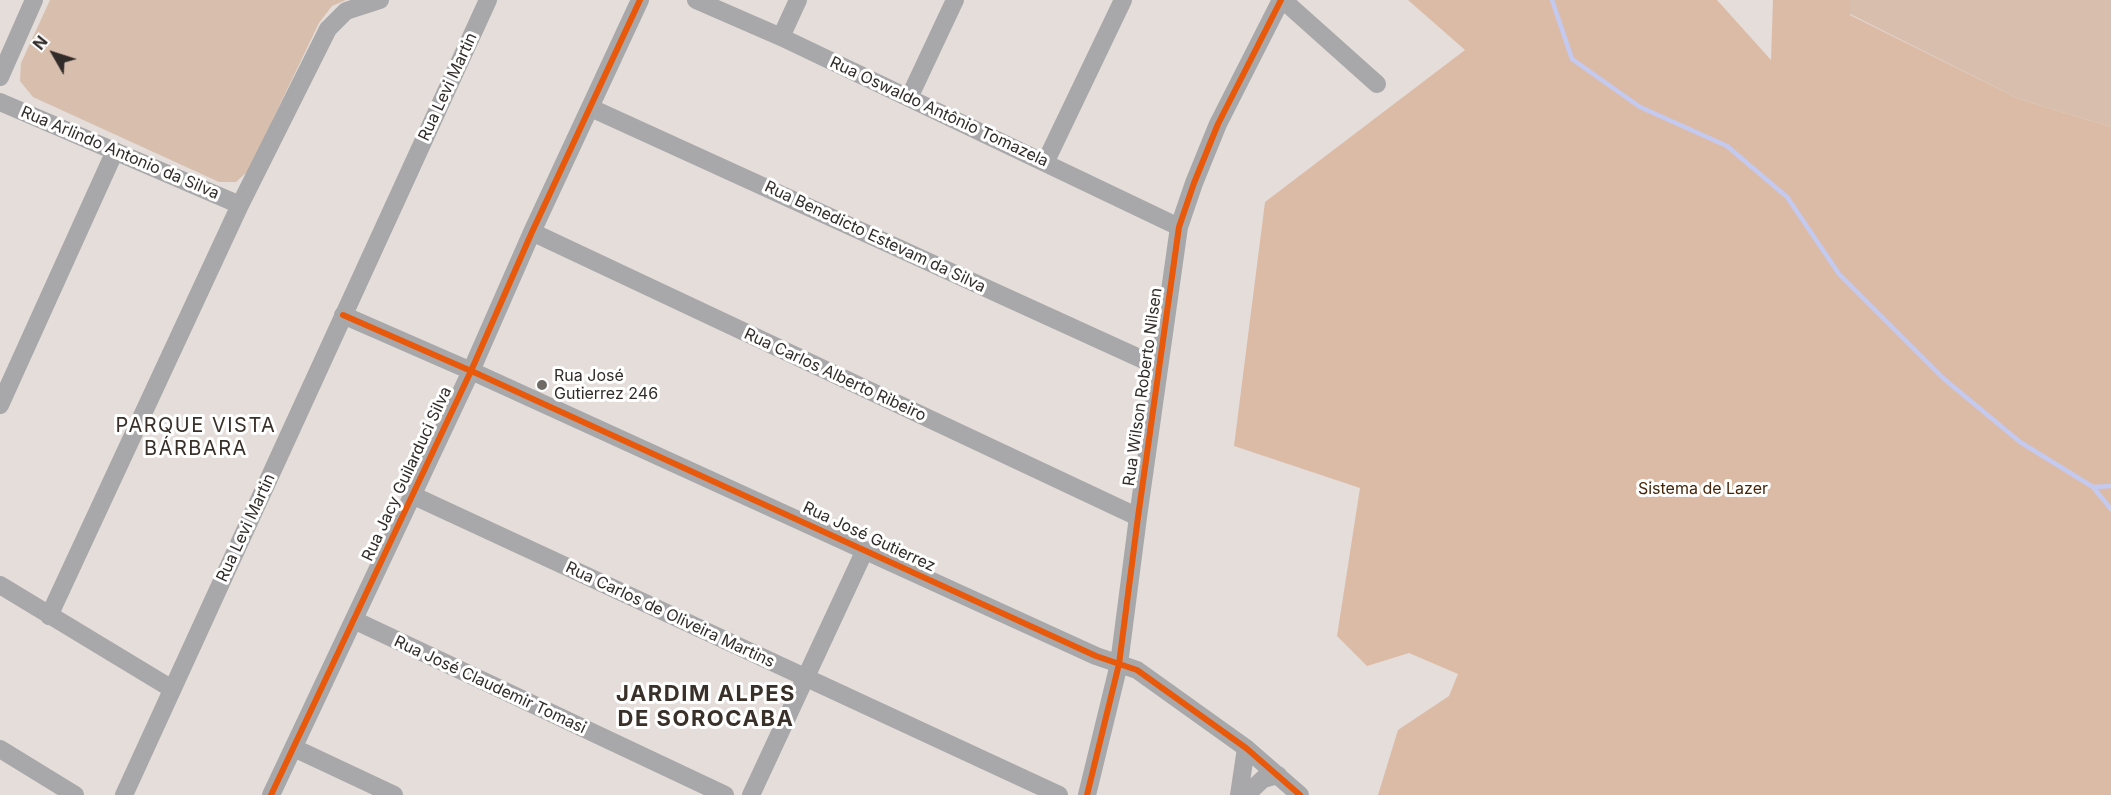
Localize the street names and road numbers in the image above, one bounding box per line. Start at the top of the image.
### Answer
street label: Rua Levi Martin [415,30,481,144]
street label: Rua Oswaldo Antônio Tomazela [827,53,1051,171]
street label: Rua Arlindo Antonio da Silva [18,102,222,204]
street label: Rua Benedicto Estevam da Silva [761,177,989,297]
street label: Rua Wilson Roberto Nilsen [1120,287,1166,487]
street label: Rua Carlos Alberto Ribeiro [741,324,929,426]
street label: Rua Jacy Guilarduci Silva [358,384,456,564]
street label: Rua Levi Martin [213,471,279,585]
street label: Rua José Gutierrez [800,498,938,576]
street label: Rua Carlos de Oliveira Martins [562,558,778,672]
street label: Rua José Claudemir Tomasi [391,632,589,738]

